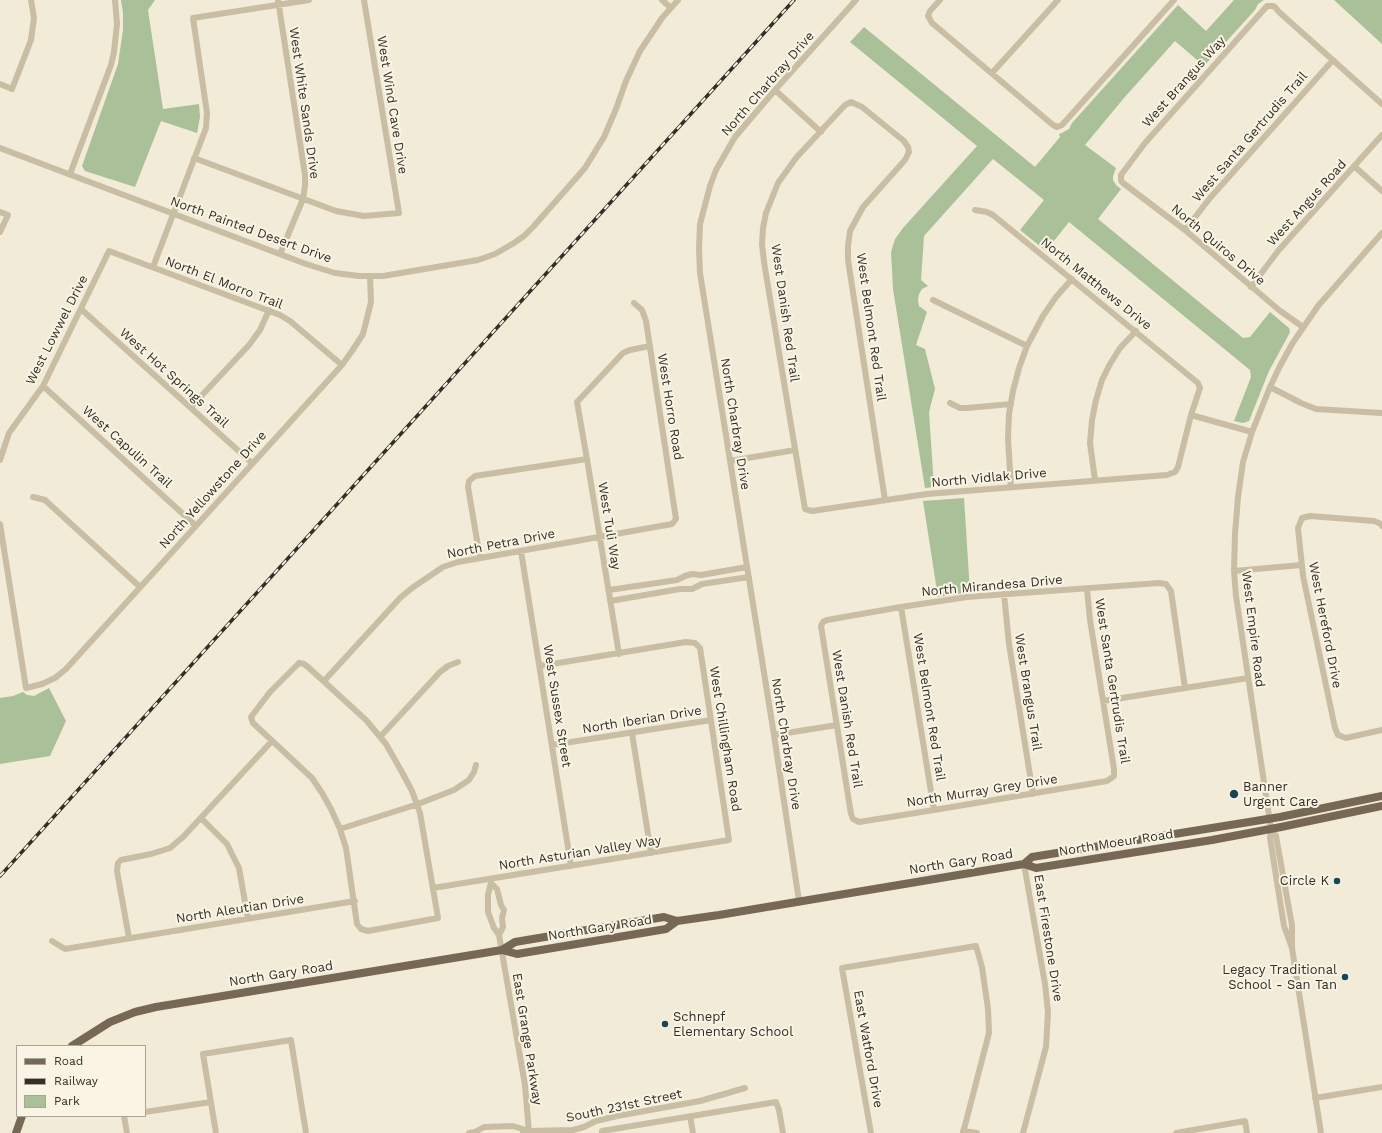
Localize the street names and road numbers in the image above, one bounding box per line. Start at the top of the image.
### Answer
street label: West White Sands Drive [286,26,322,180]
street label: North Charbray Drive [718,29,818,139]
street label: West Brangus Way [1139,33,1229,131]
street label: West Wind Cave Drive [373,35,411,175]
street label: West Santa Gertrudis Trail [1189,69,1311,205]
street label: West Angus Road [1264,157,1350,249]
street label: North Painted Desert Drive [168,193,334,267]
street label: North Quiros Drive [1168,201,1268,289]
street label: North Matthews Drive [1037,235,1155,333]
street label: West Danish Red Trail [768,243,802,383]
street label: West Belmont Red Trail [853,252,889,402]
street label: North El Morro Trail [163,253,285,313]
street label: West Lowwel Drive [23,272,91,388]
street label: West Hot Springs Trail [116,325,232,431]
street label: West Horro Road [654,353,686,461]
street label: North Charbray Drive [717,357,753,491]
street label: West Capulin Trail [79,403,175,491]
street label: North Yellowstone Drive [156,428,270,552]
street label: North Vidlak Drive [931,465,1047,491]
street label: West Tuli Way [594,481,624,571]
street label: North Petra Drive [446,526,556,562]
street label: West Hereford Drive [1305,560,1345,690]
street label: West Empire Road [1238,570,1268,688]
street label: North Mirandesa Drive [921,572,1063,600]
street label: West Santa Gertrudis Trail [1091,597,1133,765]
street label: West Belmont Red Trail [910,632,948,782]
street label: West Brangus Trail [1011,632,1045,752]
street label: West Sussex Street [540,644,574,768]
street label: West Danish Red Trail [828,649,866,789]
street label: West Chillingham Road [706,665,744,813]
street label: North Charbray Drive [768,677,804,811]
street label: North Iberian Drive [581,703,703,737]
street label: North Murray Grey Drive [905,771,1059,811]
street label: North Moeur Road [1058,826,1174,860]
street label: North Asturian Valley Way [498,832,662,874]
street label: North Gary Road [908,846,1014,878]
street label: East Firestone Drive [1030,873,1066,1003]
street label: North Aleutian Drive [175,891,305,927]
street label: North Gary Road [547,912,653,944]
street label: North Gary Road [228,958,334,990]
street label: East Grange Parkway [509,972,545,1106]
street label: East Watford Drive [850,989,886,1109]
street label: South 231st Street [565,1086,683,1126]

